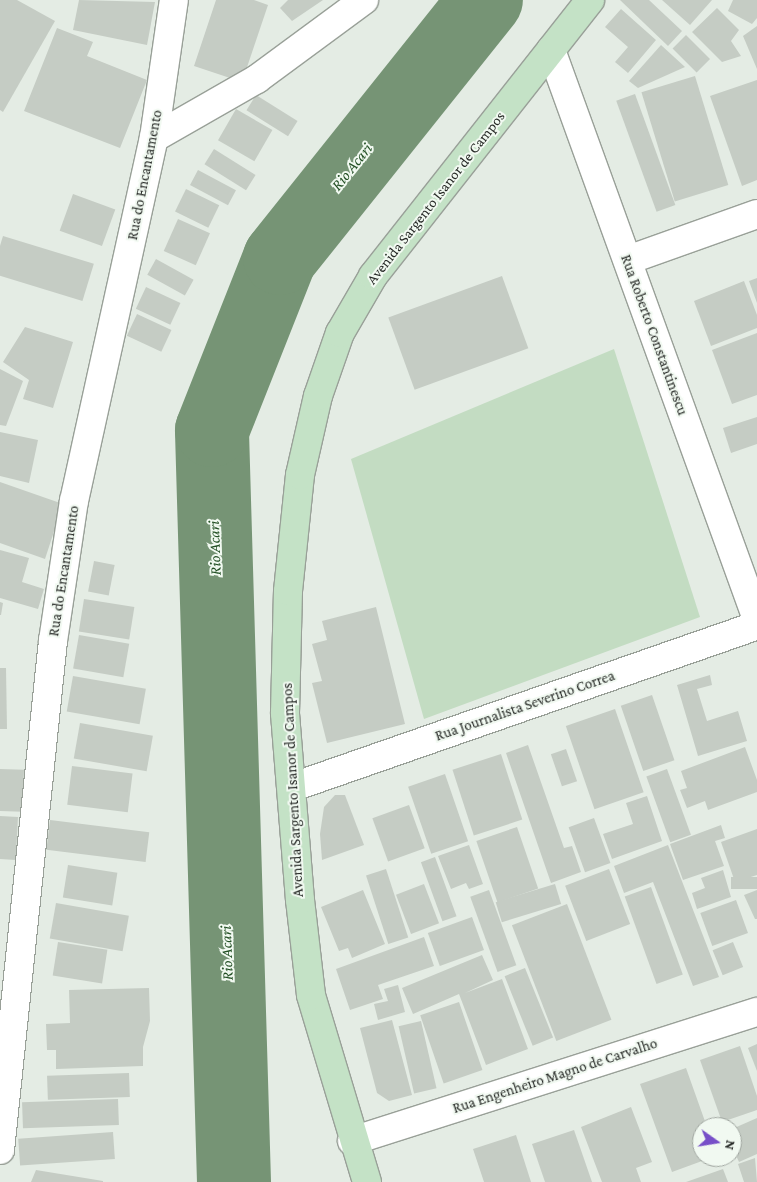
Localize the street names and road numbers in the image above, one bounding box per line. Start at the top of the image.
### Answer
street label: Rua do Encantamento [124,108,166,242]
street label: Avenida Sargento Isanor de Campos [363,108,509,288]
street label: Rua Roberto Constantinescu [617,252,691,418]
street label: Rua do Encantamento [45,504,83,638]
street label: Rua Journalista Severino Correa [433,667,617,745]
street label: Avenida Sargento Isanor de Campos [278,682,308,898]
street label: Rua Engenheiro Magno de Carvalho [450,1034,660,1118]

